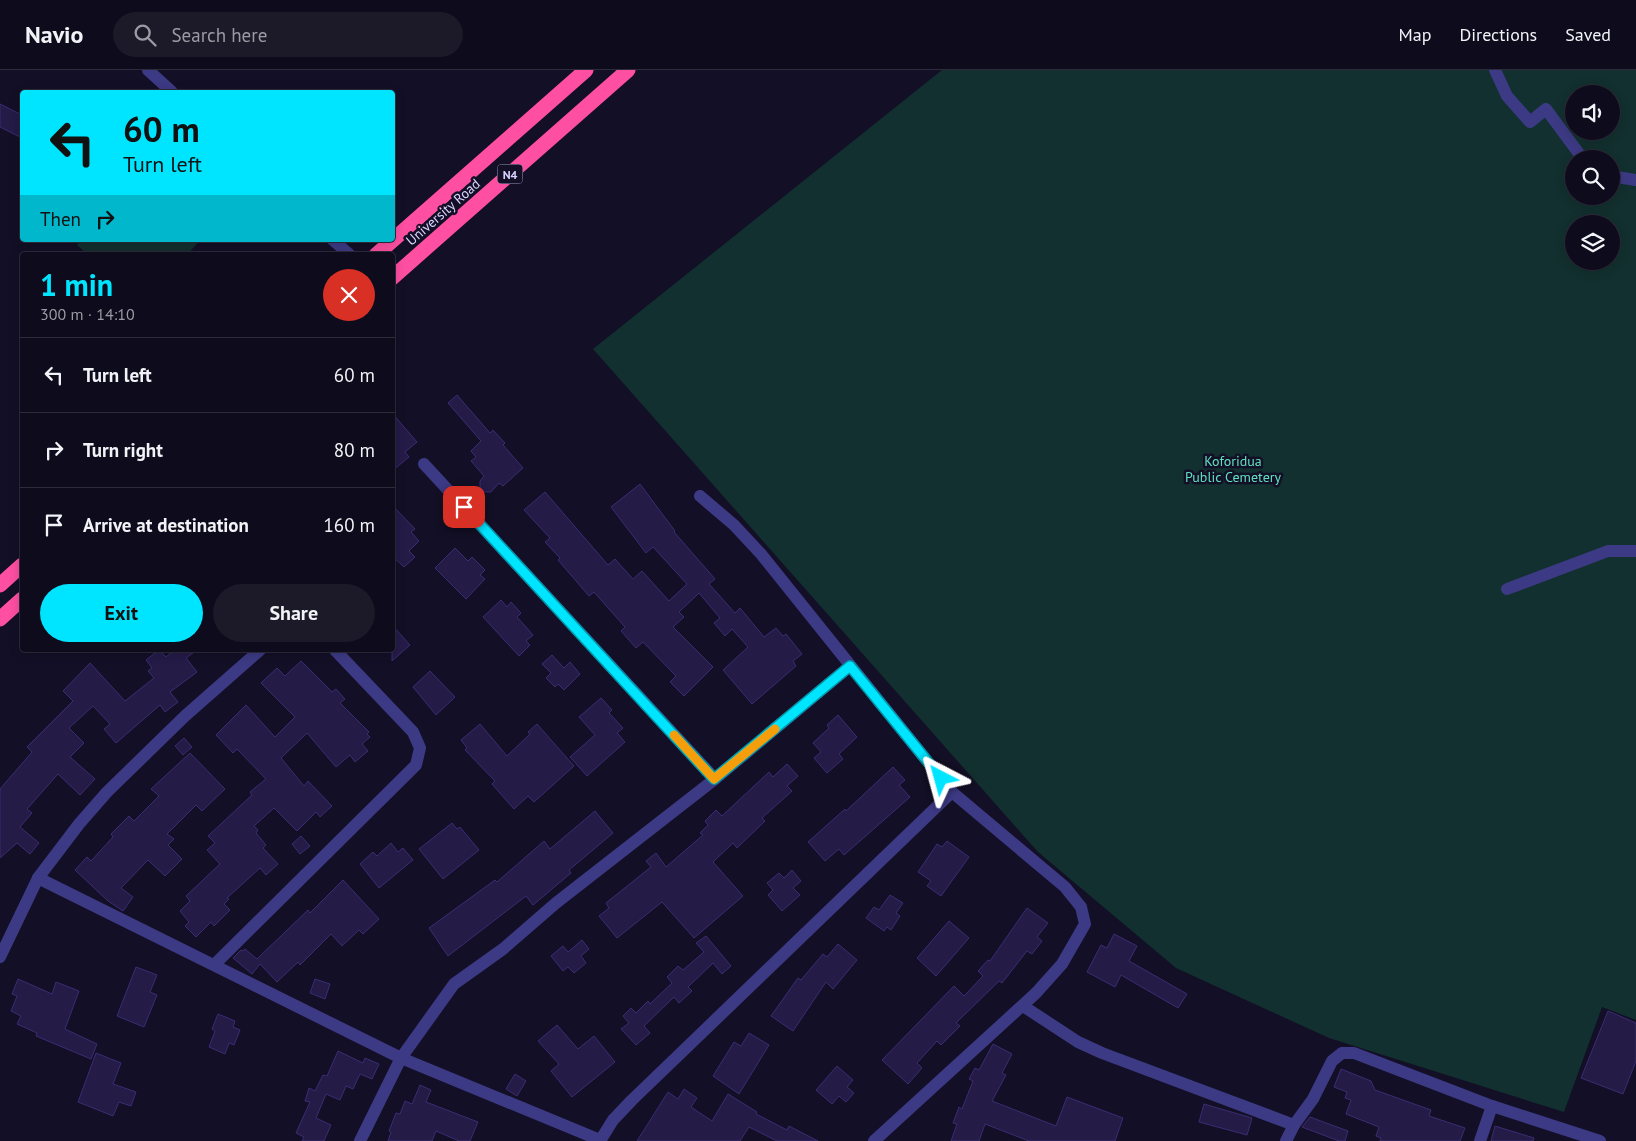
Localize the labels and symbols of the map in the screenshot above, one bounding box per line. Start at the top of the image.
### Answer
road number: N4 [498,165,522,184]
street label: University Road [402,175,484,249]
park label: Koforidua Public Cemetery [1185,452,1282,486]
pin [443,486,485,528]
position arrow [914,751,966,803]

